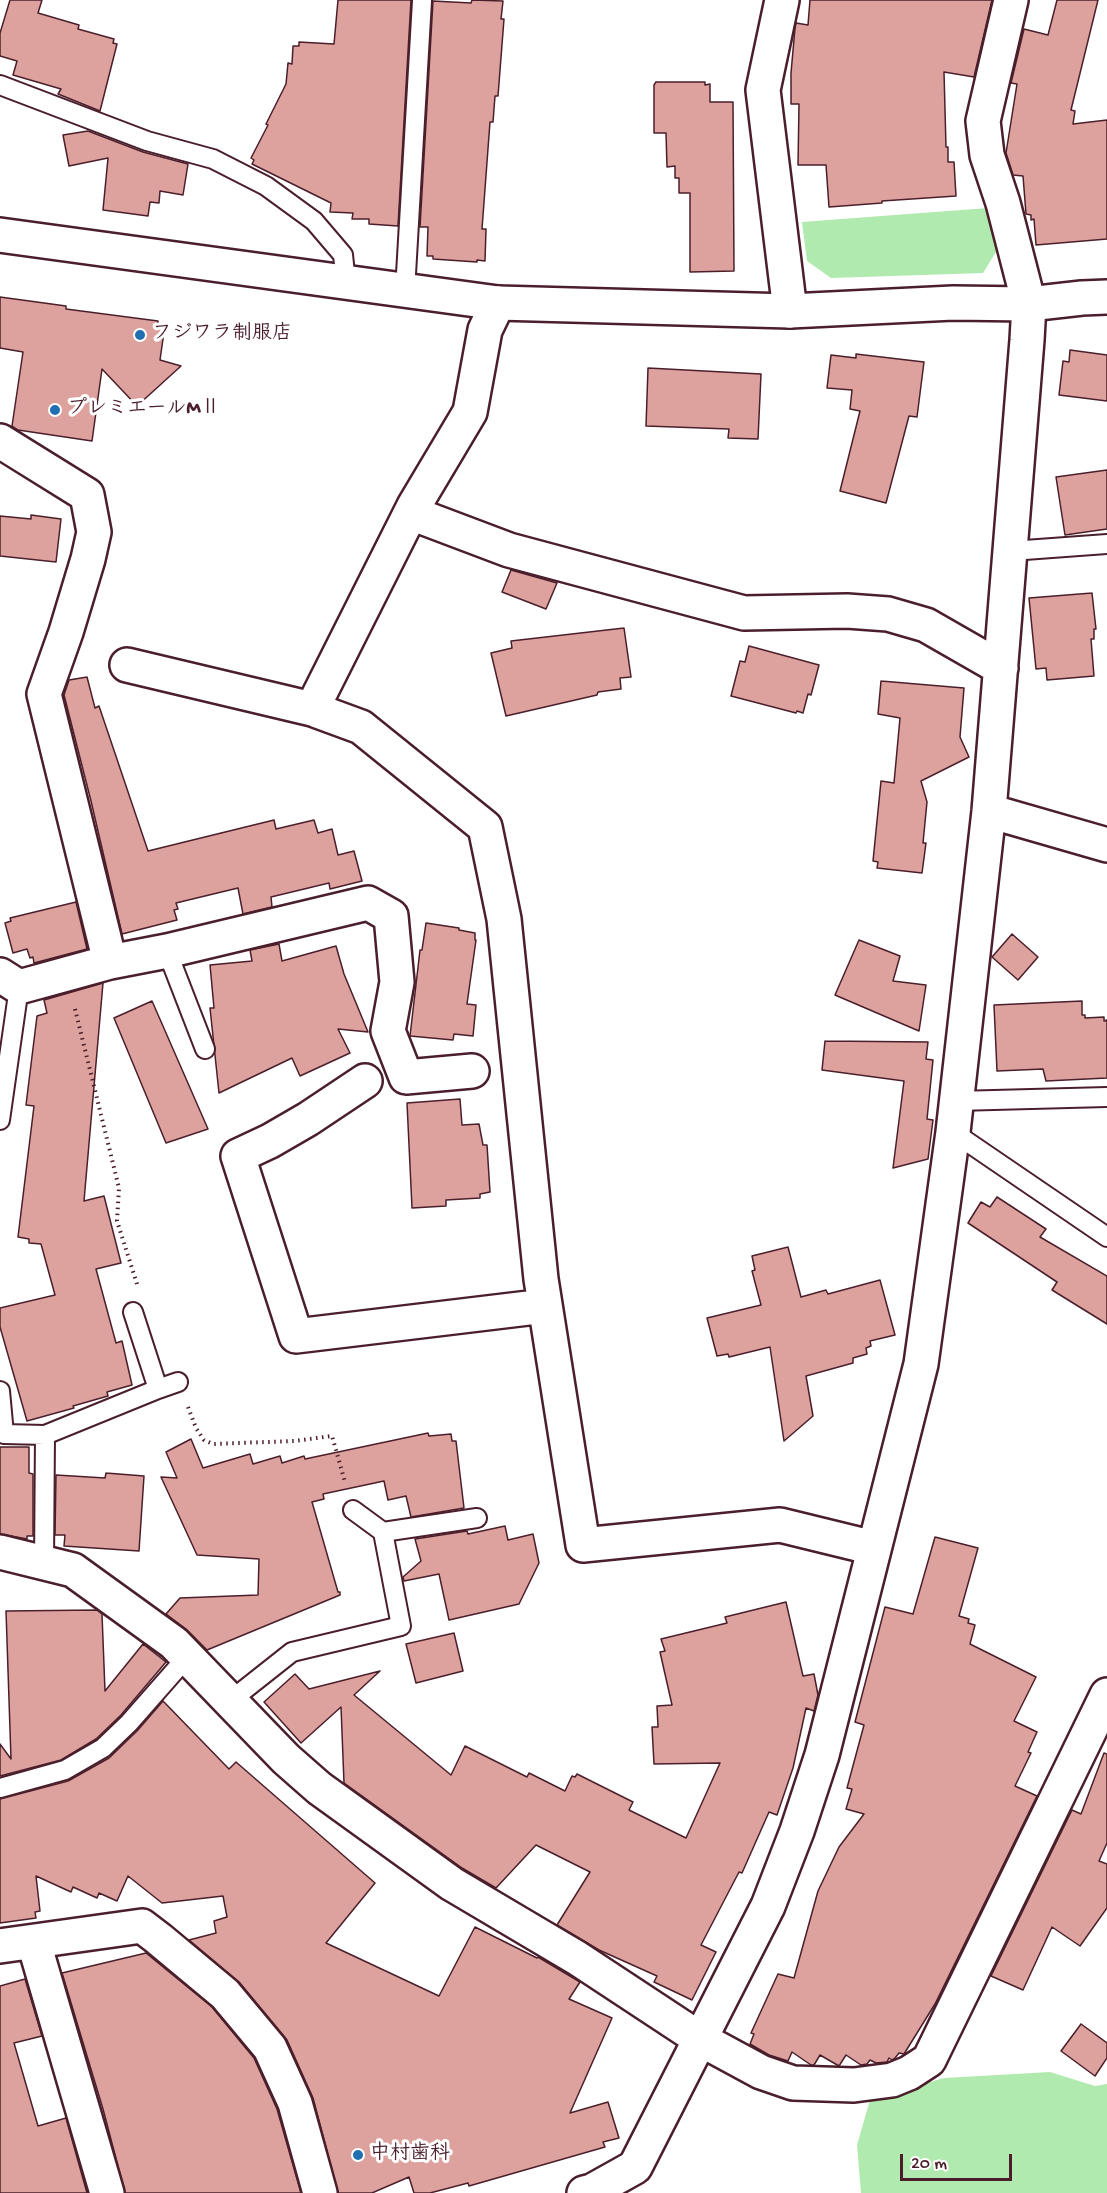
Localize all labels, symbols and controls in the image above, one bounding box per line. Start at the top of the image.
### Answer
place label: フジワラ制服店 [152,323,292,347]
marker: フジワラ制服店 [133,328,147,342]
place label: プレミエールMⅡ [67,398,220,422]
marker: プレミエールMⅡ [48,403,62,417]
scale bar [903,2142,1016,2180]
place label: 中村歯科 [370,2143,450,2167]
marker: 中村歯科 [351,2148,365,2162]
text: 20 m [911,2154,947,2175]

